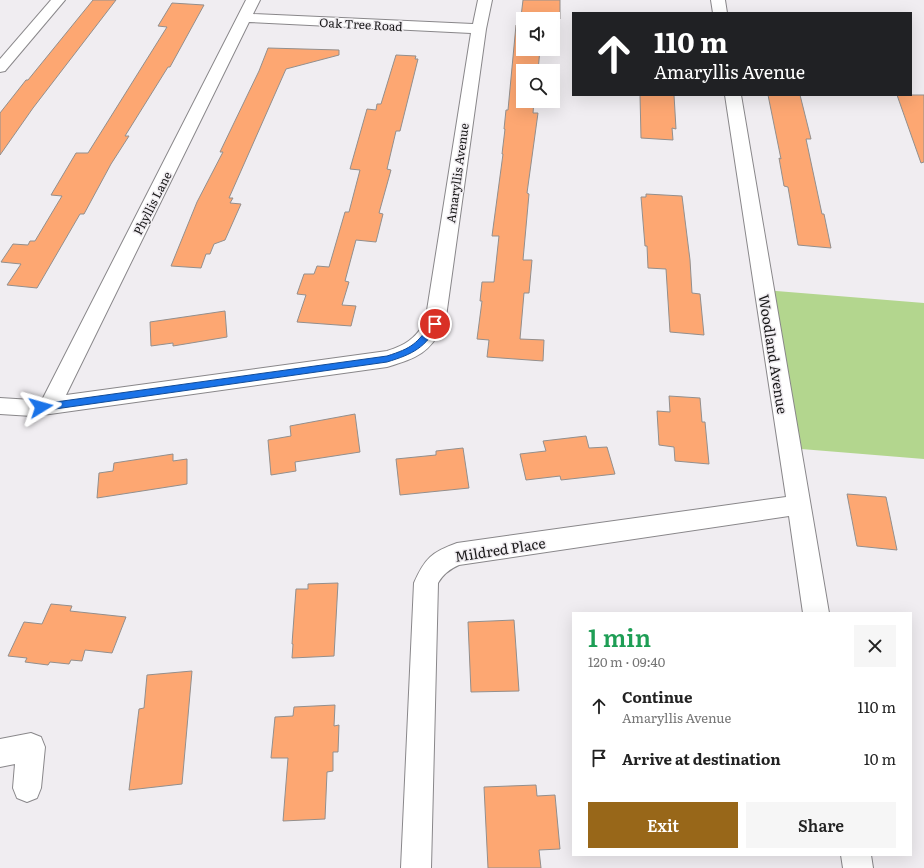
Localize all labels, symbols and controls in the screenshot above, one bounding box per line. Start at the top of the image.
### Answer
map controls [516,12,560,108]
button: sound [516,12,560,56]
street label: Oak Tree Road [319,13,404,35]
text: 110 m [654,20,728,62]
icon: ahead [588,28,640,80]
text: Amaryllis Avenue [654,58,805,85]
button: search [516,64,560,108]
street label: Amaryllis Avenue [441,122,473,224]
street label: Phyllis Lane [128,168,176,238]
street label: Woodland Avenue [755,293,793,415]
pin [418,307,452,341]
icon: arrive [424,313,446,335]
position arrow [20,386,62,428]
street label: Mildred Place [453,532,547,566]
text: 1 min [588,619,651,654]
button: close [854,625,896,667]
text: 120 m · 09:40 [588,652,665,671]
text: Continue [622,685,692,708]
icon: ahead [588,695,610,717]
text: 110 m [858,695,896,718]
text: Amaryllis Avenue [622,708,731,727]
icon: arrive [588,747,610,769]
text: Arrive at destination [622,747,781,770]
text: 10 m [864,747,896,770]
button: Exit [588,802,738,848]
button: Share [746,802,896,848]

